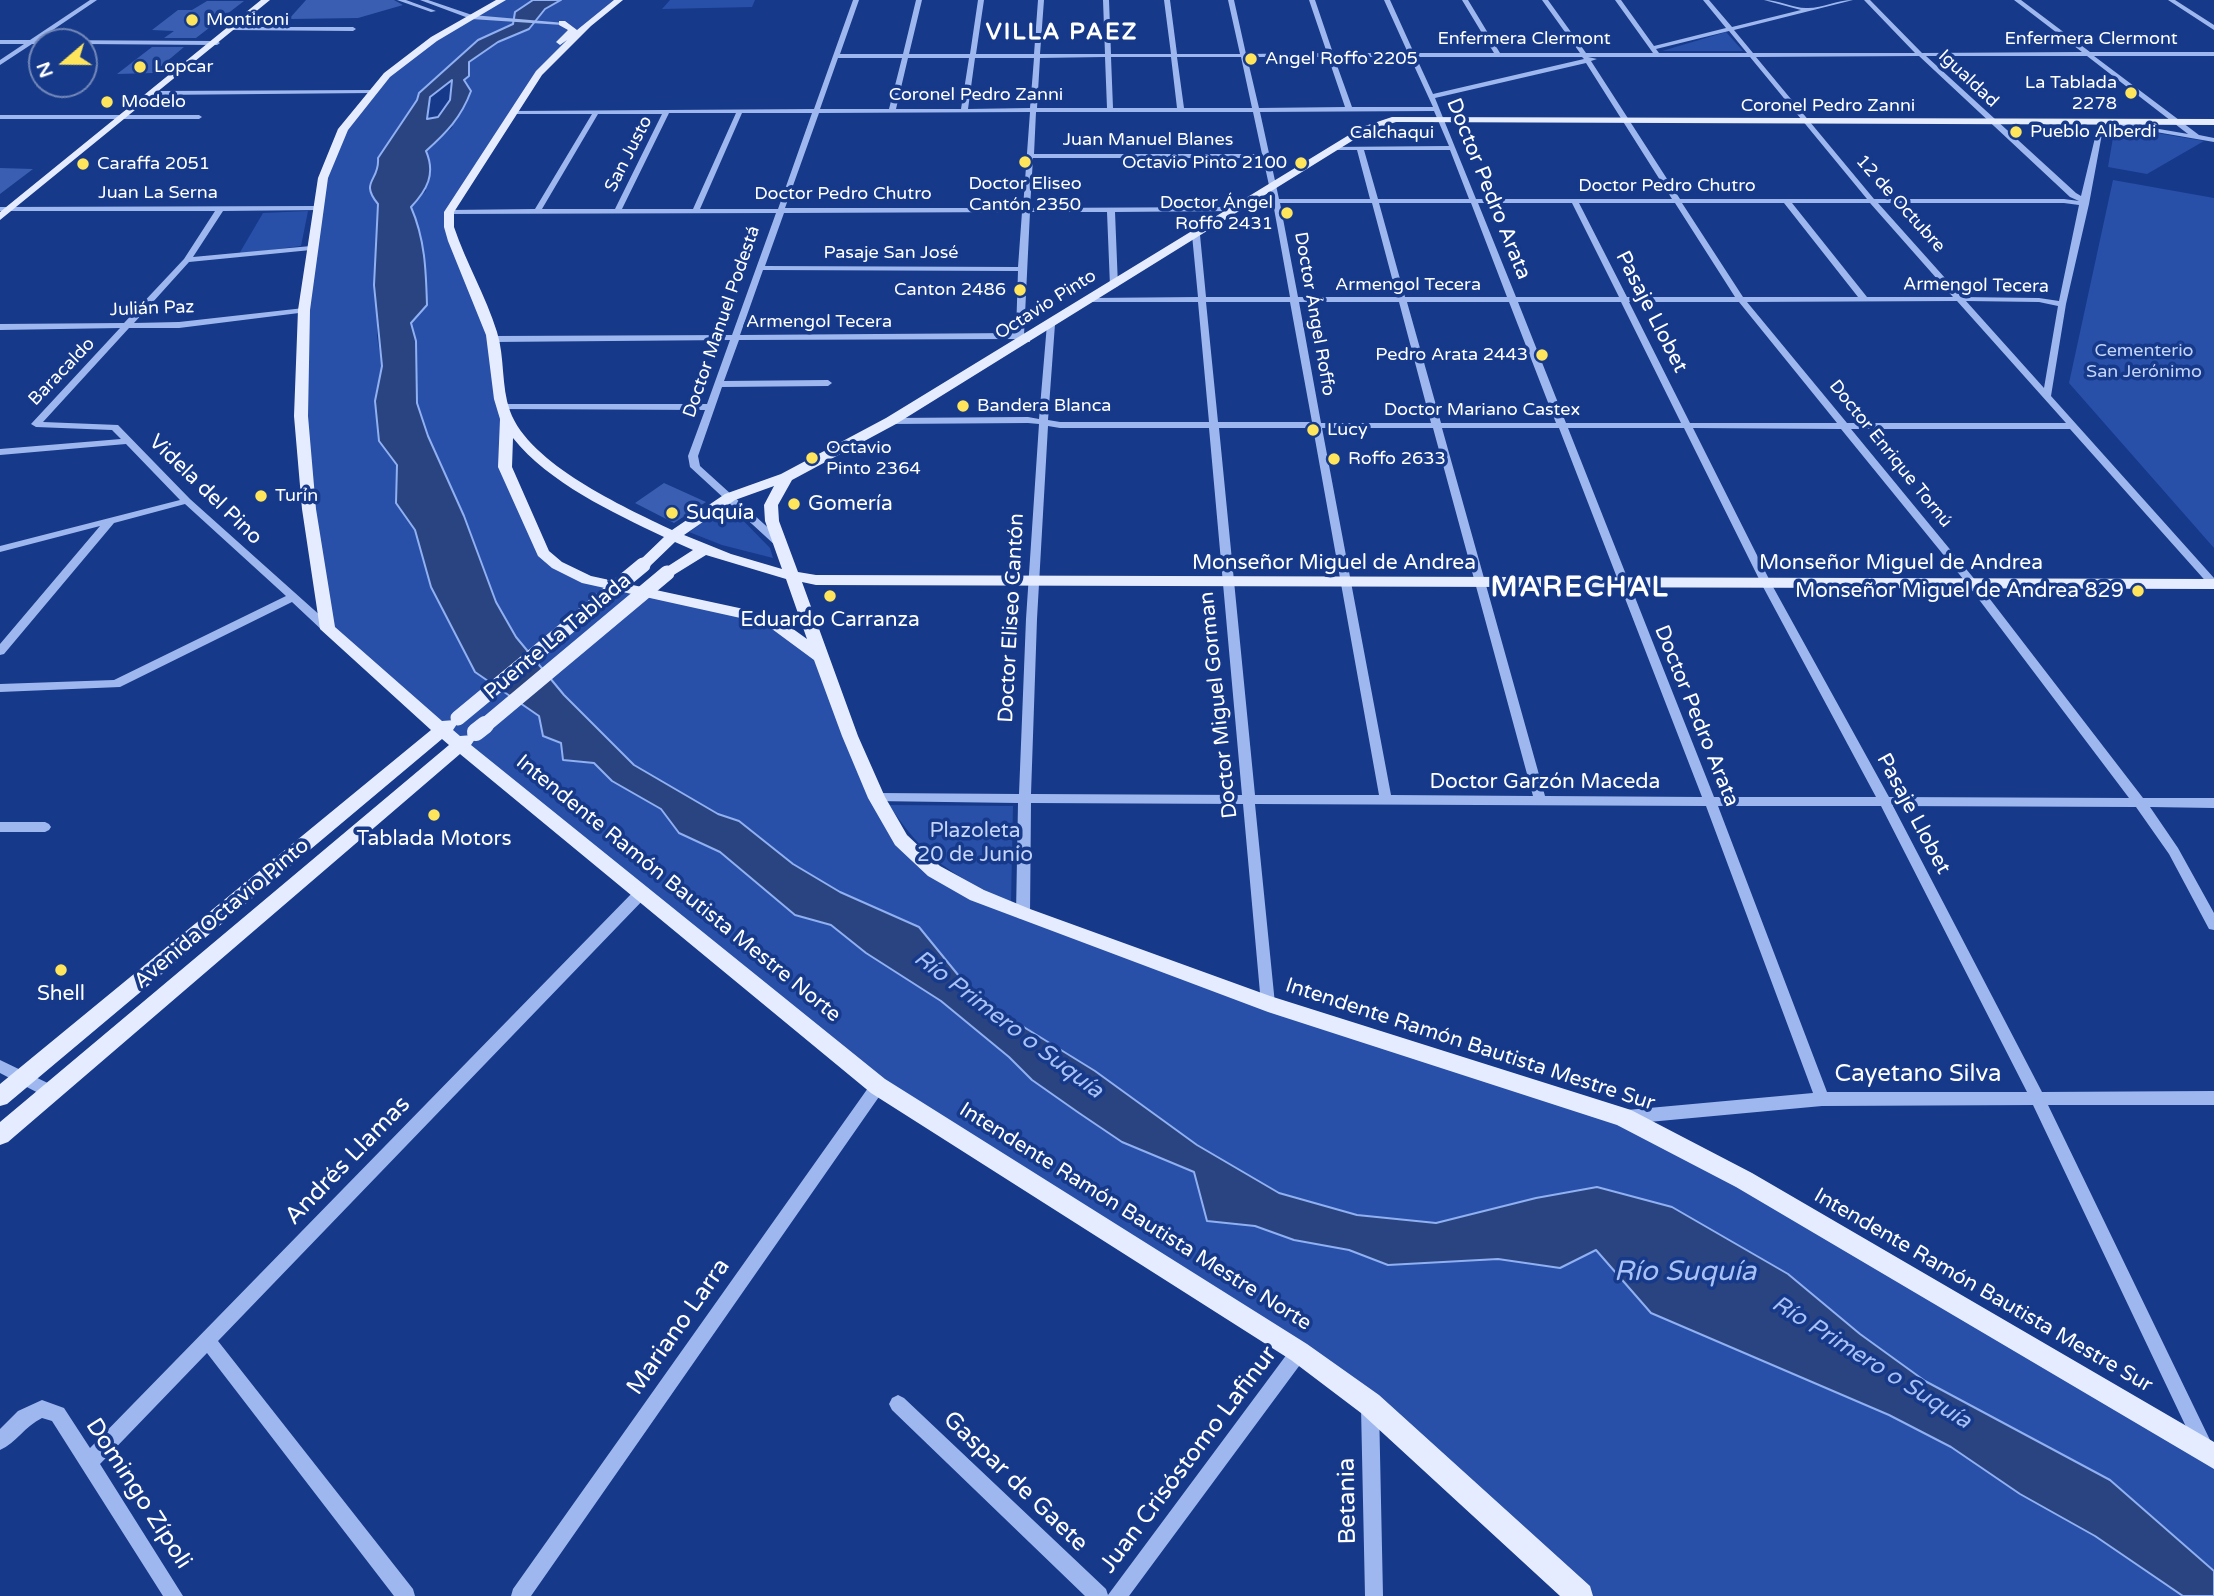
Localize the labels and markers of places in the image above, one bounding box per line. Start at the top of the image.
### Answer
place label: Montironi [206,9,289,31]
marker: Montironi [184,12,200,28]
place label: Angel Roffo 2205 [1265,48,1418,70]
marker: Angel Roffo 2205 [1243,51,1259,67]
place label: Lopcar [154,56,213,78]
marker: Lopcar [132,59,148,75]
place label: La Tablada 2278 [2025,72,2117,114]
marker: La Tablada 2278 [2123,85,2139,101]
place label: Modelo [121,91,186,113]
marker: Modelo [99,94,115,110]
place label: Pueblo Alberdi [2030,121,2156,143]
marker: Pueblo Alberdi [2008,124,2024,140]
place label: Octavio Pinto 2100 [1122,152,1287,174]
place label: Caraffa 2051 [97,153,210,175]
marker: Doctor Eliseo Cantón 2350 [1017,154,1033,170]
marker: Octavio Pinto 2100 [1293,155,1309,171]
marker: Caraffa 2051 [75,156,91,172]
place label: Doctor Eliseo Cantón 2350 [968,173,1082,216]
place label: Doctor Ángel Roffo 2431 [1160,192,1273,234]
marker: Doctor Ángel Roffo 2431 [1279,205,1295,221]
place label: Canton 2486 [894,279,1006,301]
marker: Canton 2486 [1012,282,1028,298]
place label: Pedro Arata 2443 [1375,344,1528,366]
marker: Pedro Arata 2443 [1534,347,1550,363]
place label: Bandera Blanca [977,395,1111,417]
marker: Bandera Blanca [955,398,971,414]
place label: Lucy [1327,419,1368,441]
marker: Lucy [1305,422,1321,438]
place label: Octavio Pinto 2364 [826,437,921,480]
place label: Roffo 2633 [1348,448,1446,470]
marker: Octavio Pinto 2364 [804,450,820,466]
marker: Roffo 2633 [1326,451,1342,467]
place label: Turín [275,485,318,507]
marker: Turín [253,488,269,504]
place label: Gomería [808,491,893,517]
marker: Gomería [786,496,802,512]
place label: Suquía [686,500,755,526]
marker: Suquía [664,505,680,521]
place label: Monseñor Miguel de Andrea 829 [1795,578,2124,604]
marker: Monseñor Miguel de Andrea 829 [2130,583,2146,599]
marker: Eduardo Carranza [822,588,838,604]
place label: Eduardo Carranza [740,607,920,633]
marker: Tablada Motors [426,807,442,823]
place label: Tablada Motors [356,826,512,852]
marker: Shell [53,962,69,978]
place label: Shell [37,981,85,1007]

